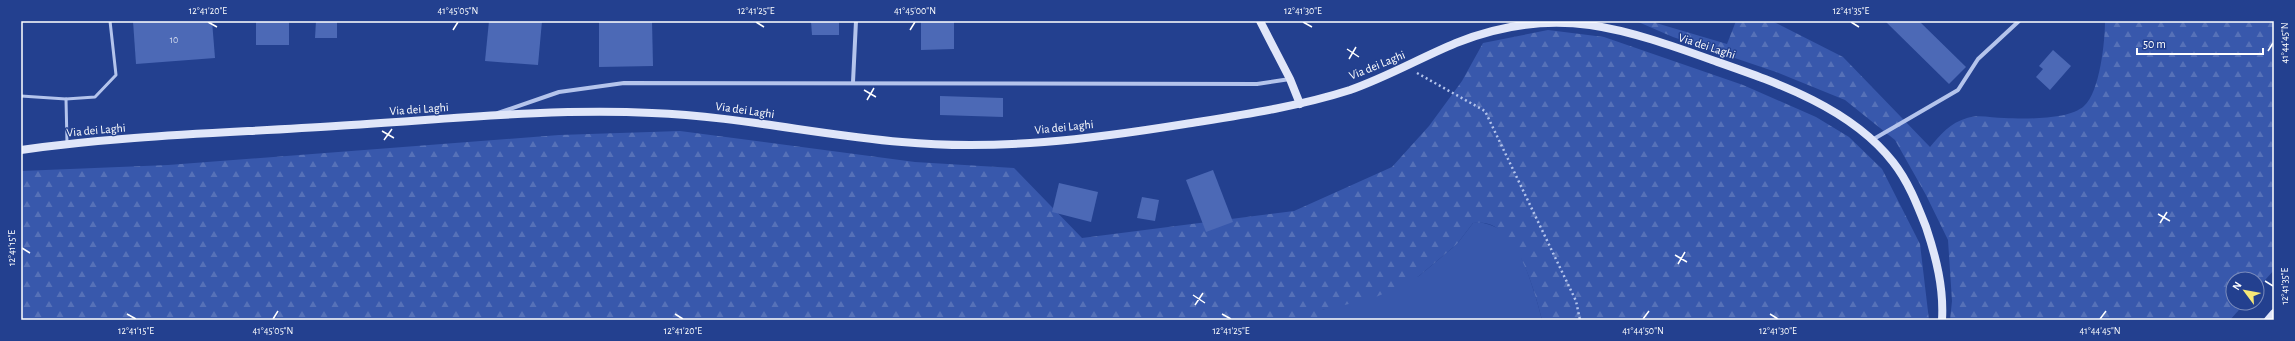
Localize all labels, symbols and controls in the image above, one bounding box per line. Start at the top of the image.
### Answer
text: 12°41'20"E [189,6,227,16]
text: 41°45'05"N [438,6,478,16]
text: 12°41'25"E [737,6,775,16]
text: 41°45'00"N [894,6,936,16]
text: 12°41'30"E [1284,6,1322,16]
text: 12°41'35"E [1833,6,1870,16]
text: 41°44'45"N [2280,22,2290,64]
scale bar [2137,30,2263,56]
street label: Via dei Laghi [1677,31,1737,61]
house number: 10 [170,35,178,45]
text: 50 m [2143,38,2166,50]
street label: Via dei Laghi [1347,48,1407,82]
street label: Via dei Laghi [715,100,775,120]
street label: Via dei Laghi [389,101,449,117]
street label: Via dei Laghi [1034,118,1094,136]
street label: Via dei Laghi [66,121,126,139]
text: 12°41'15"E [7,230,17,266]
text: 12°41'35"E [2280,267,2290,304]
north arrow [2225,271,2265,311]
text: N [2230,280,2244,292]
text: 12°41'15"E [118,326,154,336]
text: 41°45'05"N [253,326,293,336]
text: 12°41'20"E [664,326,702,336]
text: 12°41'25"E [1212,326,1250,336]
text: 41°44'50"N [1622,326,1664,336]
text: 12°41'30"E [1759,326,1797,336]
text: 41°44'45"N [2079,326,2121,336]

